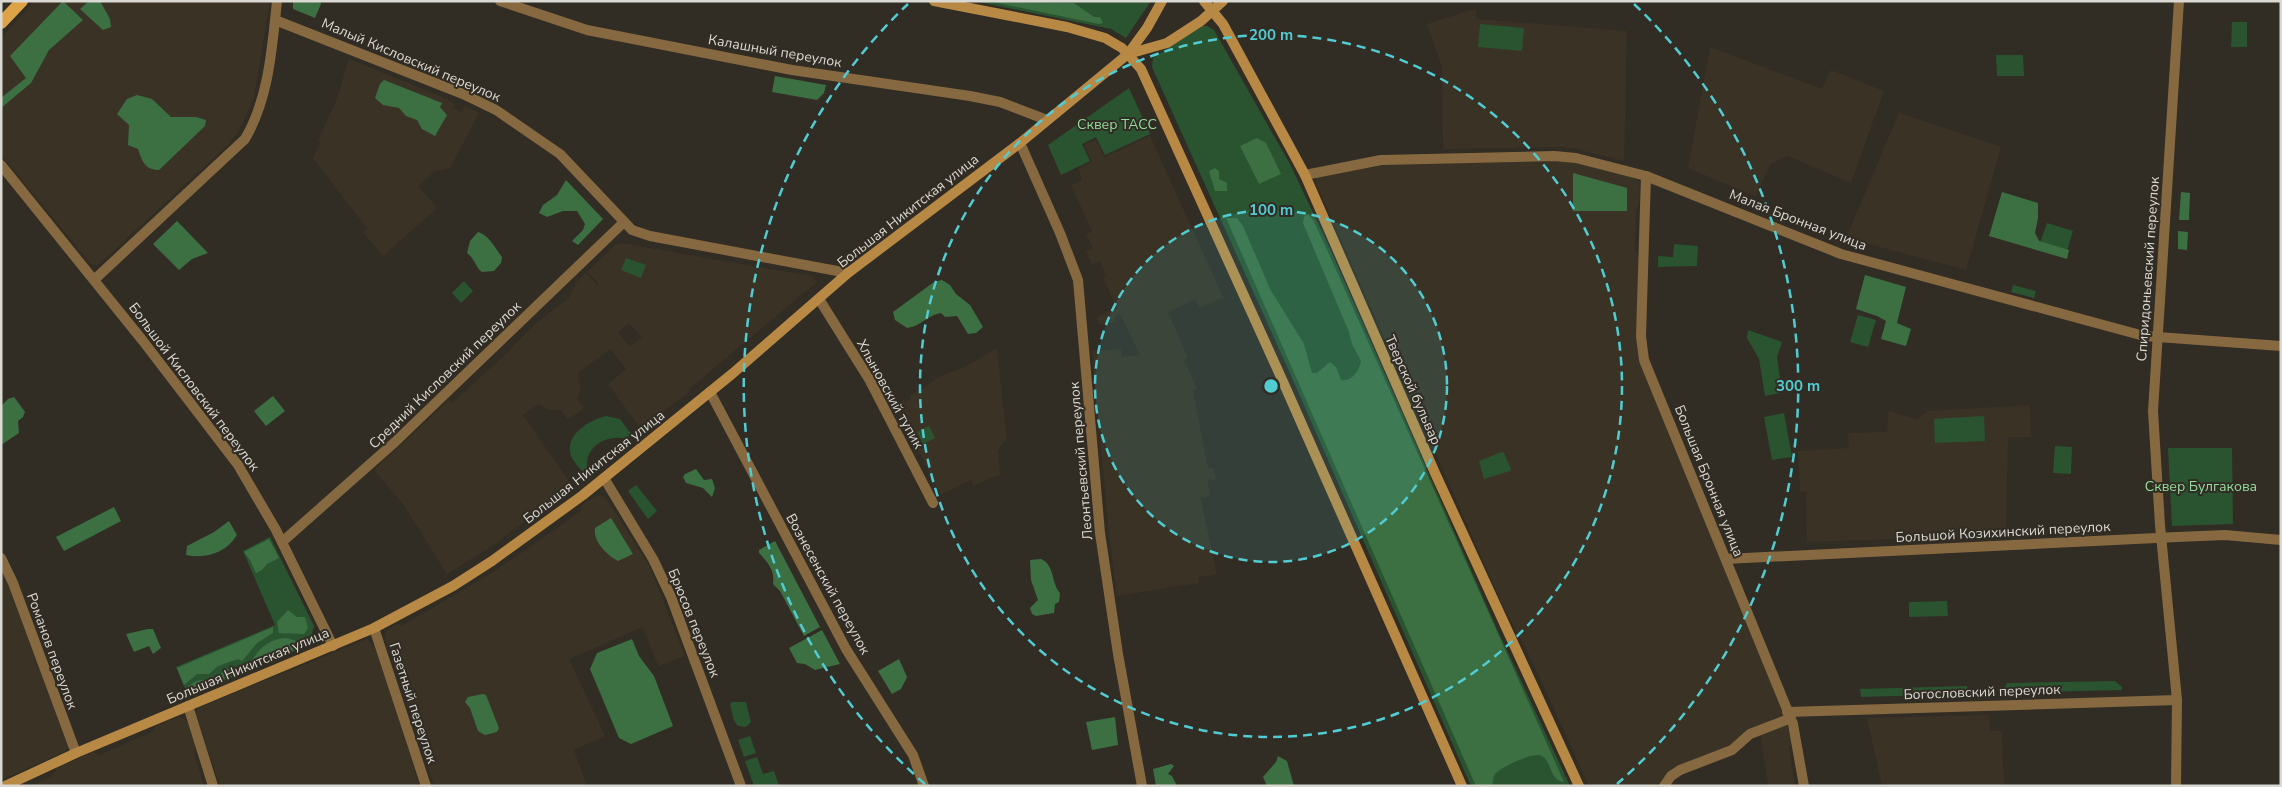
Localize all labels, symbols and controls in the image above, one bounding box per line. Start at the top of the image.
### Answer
street label: Малый Кисловский переулок [319,14,504,107]
text: 200 m [1249,25,1293,45]
street label: Калашный переулок [707,30,844,72]
park label: Сквер ТАСС [1077,115,1157,134]
street label: Большая Никитская улица [833,150,983,272]
street label: Спиридоньевский переулок [2132,175,2164,362]
street label: Малая Бронная улица [1726,185,1870,255]
text: 100 m [1249,200,1293,220]
street label: Средний Кисловский переулок [365,297,526,453]
street label: Большой Кисловский переулок [124,299,264,476]
street label: Тверской бульвар [1380,332,1446,448]
street label: Хлыновский тупик [852,336,928,453]
text: 300 m [1776,376,1820,396]
centre of rings [1262,377,1280,395]
street label: Леонтьевский переулок [1065,380,1097,541]
street label: Большая Бронная улица [1670,402,1748,560]
street label: Большая Никитская улица [519,406,669,528]
park label: Сквер Булгакова [2145,477,2257,496]
street label: Вознесенский переулок [781,510,875,658]
street label: Большой Козихинский переулок [1895,517,2111,547]
street label: Брюсов переулок [663,566,725,681]
street label: Романов переулок [22,590,82,712]
street label: Большая Никитская улица [164,623,332,709]
street label: Газетный переулок [384,640,442,766]
street label: Богословский переулок [1903,680,2061,704]

